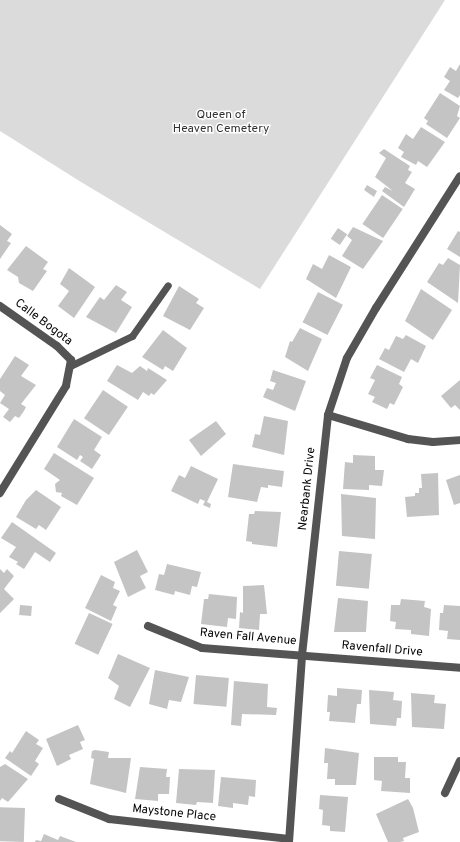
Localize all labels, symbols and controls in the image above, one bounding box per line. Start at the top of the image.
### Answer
park label: Queen of Heaven Cemetery [173,109,269,137]
street label: Calle Bogota [11,297,75,349]
street label: Nearbank Drive [296,447,320,531]
street label: Raven Fall Avenue [199,627,297,649]
street label: Ravenfall Drive [341,639,423,661]
street label: Maystone Place [131,802,217,826]

